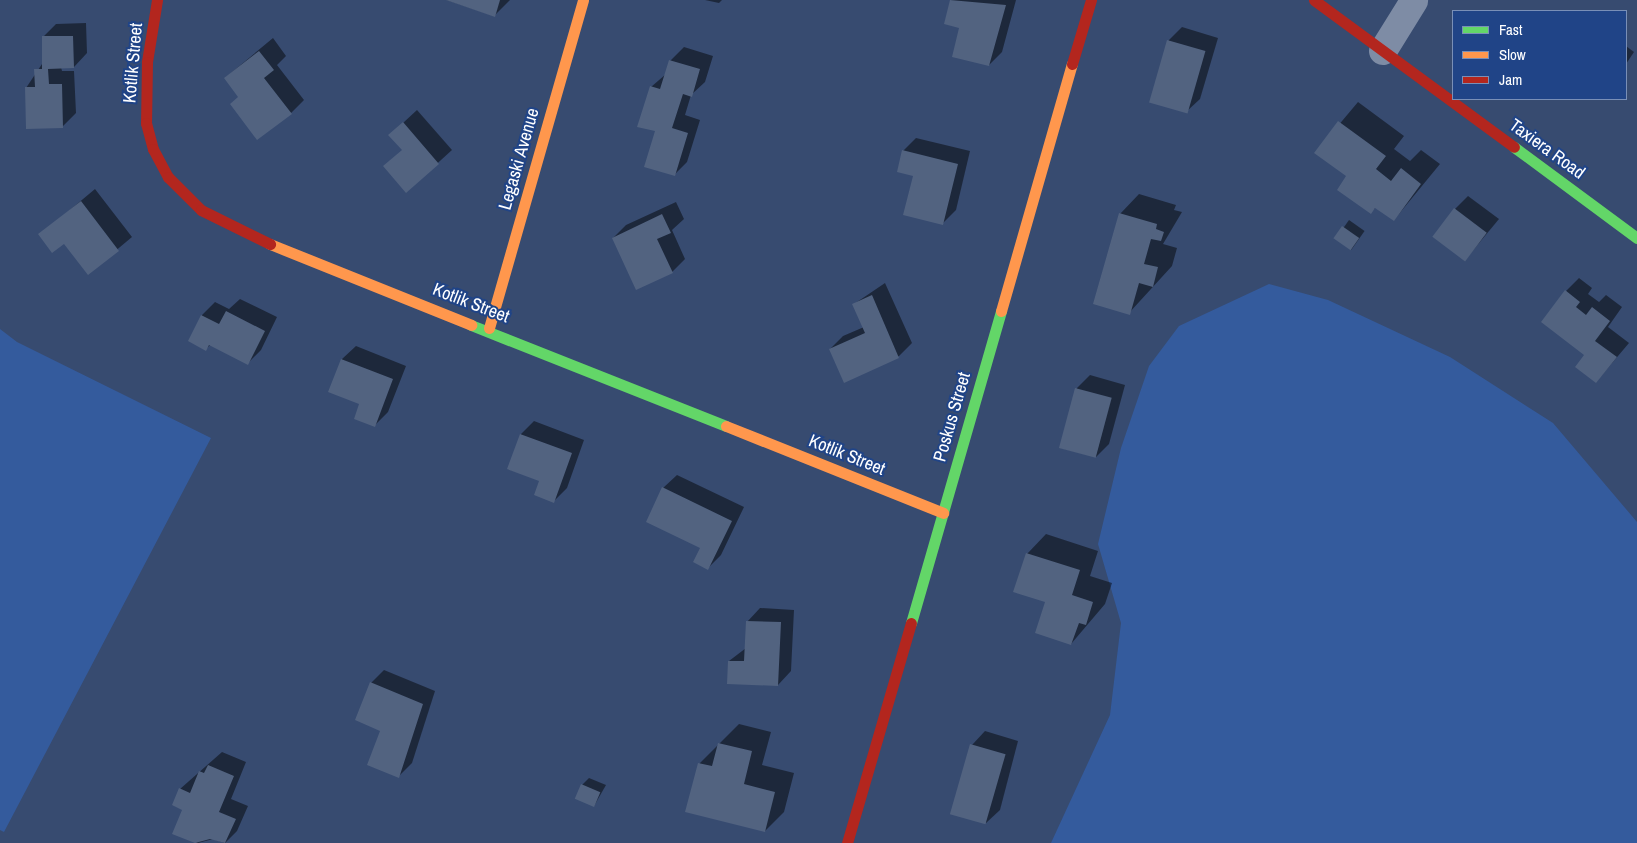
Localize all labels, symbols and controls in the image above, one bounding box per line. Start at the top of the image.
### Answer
legend [1452,10,1627,100]
text: Fast [1499,19,1522,40]
street label: Kotlik Street [119,22,147,104]
text: Slow [1499,44,1526,65]
text: Jam [1499,69,1522,90]
street label: Legaski Avenue [494,105,544,213]
street label: Taxiera Road [1505,114,1589,184]
street label: Kotlik Street [430,279,512,327]
street label: Poskus Street [929,370,975,464]
street label: Kotlik Street [806,430,888,480]

